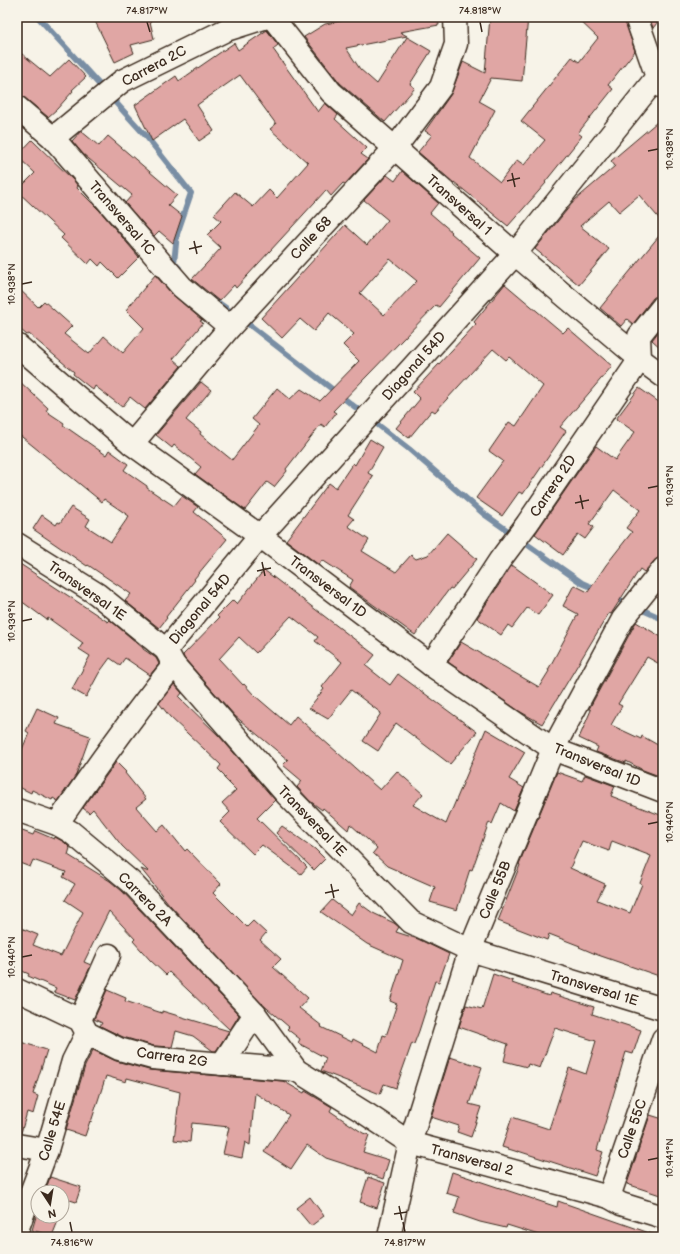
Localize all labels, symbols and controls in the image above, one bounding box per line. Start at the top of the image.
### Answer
text: 74.817°W [126,5,168,17]
text: 74.818°W [459,5,501,17]
street label: Carrera 2C [119,42,189,90]
text: 10.938°N [664,128,676,170]
street label: Transversal 1 [423,171,495,239]
street label: Transversal 1C [85,178,159,258]
street label: Calle 68 [287,213,335,263]
text: 10.938°N [6,263,18,305]
street label: Diagonal 54D [379,328,449,404]
street label: Carrera 2D [526,452,580,520]
text: 10.939°N [664,465,676,507]
street label: Transversal 1D [286,552,370,622]
street label: Transversal 1E [45,558,129,624]
street label: Diagonal 54D [166,570,234,648]
text: 10.939°N [6,600,18,642]
street label: Transversal 1D [551,740,643,790]
street label: Transversal 1E [274,782,350,860]
text: 10.940°N [664,801,676,843]
street label: Calle 55B [476,858,515,922]
street label: Carrera 2A [114,868,176,930]
text: 10.940°N [6,936,18,978]
street label: Transversal 1E [548,966,640,1010]
street label: Carrera 2G [136,1044,209,1070]
street label: Calle 55C [614,1097,650,1161]
street label: Calle 54E [35,1099,69,1163]
text: 10.941°N [664,1138,676,1178]
street label: Transversal 2 [429,1141,516,1179]
north arrow [30,1184,70,1224]
text: N [47,1206,57,1221]
text: 74.816°W [51,1237,93,1249]
text: 74.817°W [384,1237,426,1249]

